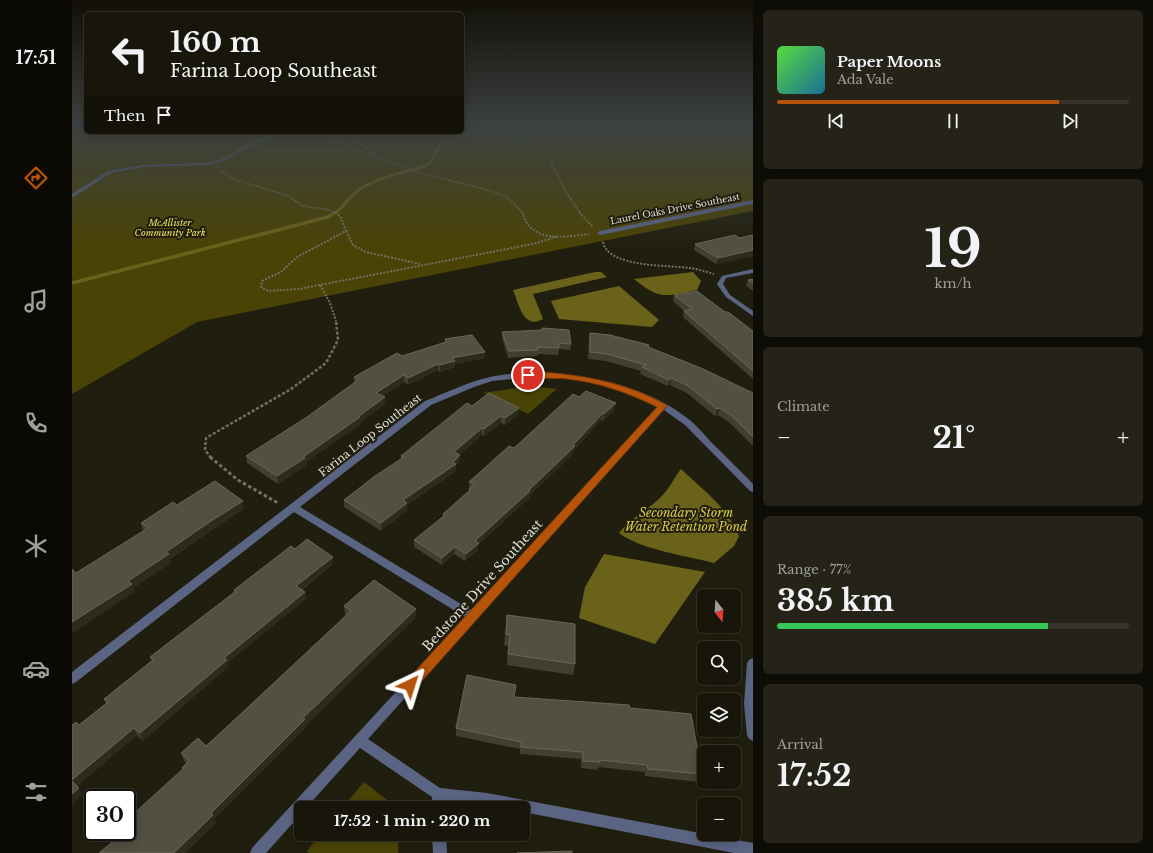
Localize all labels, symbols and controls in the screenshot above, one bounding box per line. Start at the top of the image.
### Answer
text: 160 m [170,25,261,60]
icon: left [104,28,156,80]
text: 17:51 [16,47,56,69]
text: Paper Moons [837,52,941,71]
text: Farina Loop Southeast [170,60,377,82]
text: Ada Vale [837,71,894,88]
icon: arrive [153,104,175,126]
text: Then [104,106,145,125]
icon: previous [825,110,847,132]
icon: pause [942,110,964,132]
icon: next [1059,110,1081,132]
icon: directions [22,164,50,192]
street label: Laurel Oaks Drive Southeast [609,190,741,226]
park label: McAllister Community Park [134,217,206,238]
text: 19 [924,217,982,281]
text: km/h [935,275,971,292]
icon: music [22,287,50,315]
pin [511,358,545,392]
icon: arrive [517,364,539,386]
street label: Farina Loop Southeast [316,390,425,480]
text: Climate [777,398,830,415]
icon: phone [22,409,50,437]
text: 21° [933,419,975,456]
text: − [777,424,791,451]
text: + [1117,424,1129,451]
water label: Secondary Storm Water Retention Pond [625,505,748,534]
street label: Bedstone Drive Southeast [419,516,546,655]
icon: climate [22,532,50,560]
text: Range · 77% [777,561,852,578]
text: 385 km [777,582,894,619]
north arrow [697,589,741,633]
map controls [697,589,741,841]
button: search [697,641,741,685]
icon: car [22,655,50,683]
position arrow [389,664,431,706]
button: layers [697,693,741,737]
text: Arrival [777,736,823,753]
button: + [697,745,741,789]
text: 17:52 [777,757,851,794]
icon: filters [22,778,50,806]
speed limit sign: 30 [84,789,136,841]
button: − [697,797,741,841]
text: 17:52 · 1 min · 220 m [334,811,490,830]

